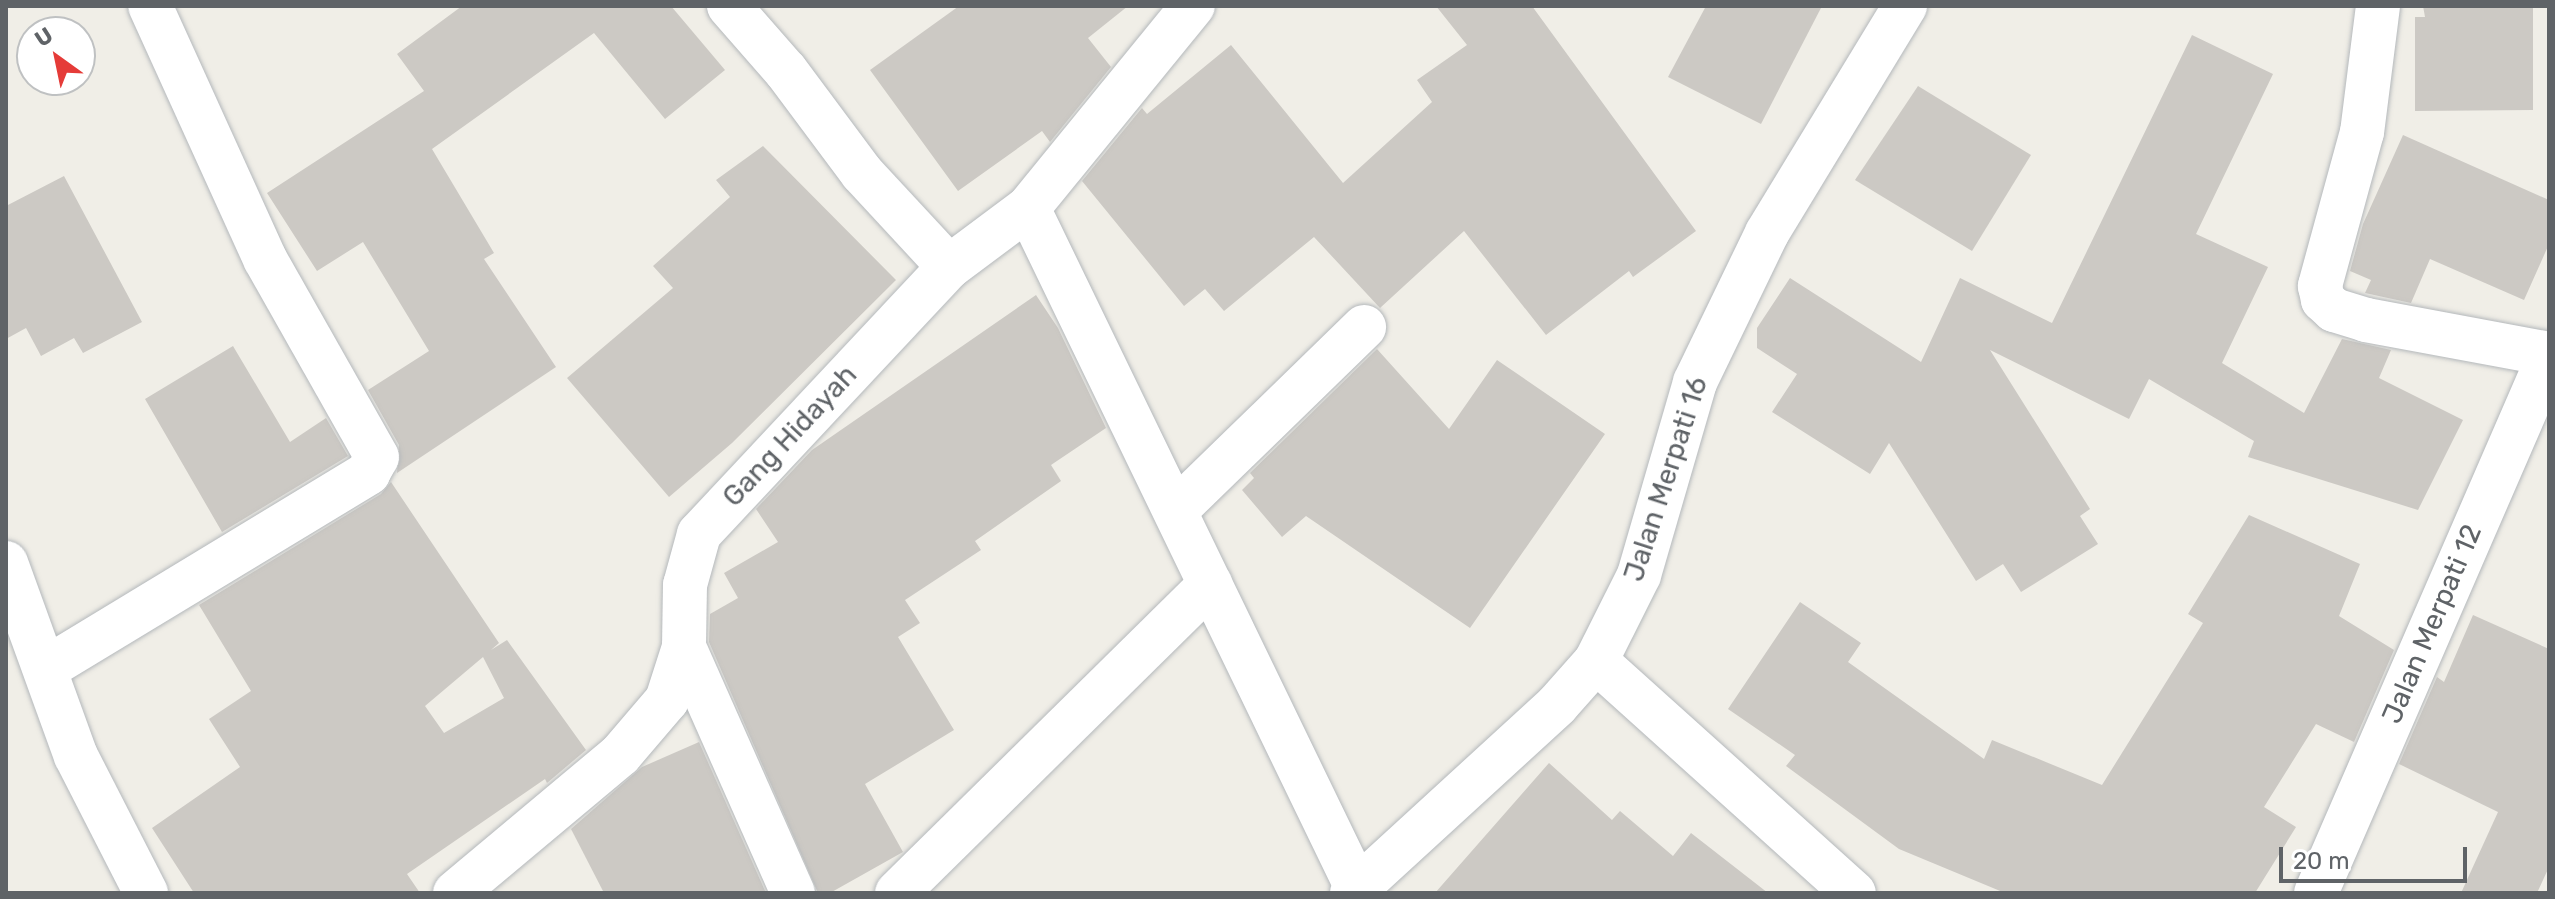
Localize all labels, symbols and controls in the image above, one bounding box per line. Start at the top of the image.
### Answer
north arrow [16,16,96,96]
text: U [30,21,58,53]
street label: Gang Hidayah [716,358,864,514]
street label: Jalan Merpati 16 [1617,372,1715,586]
street label: Jalan Merpati 12 [2375,520,2489,728]
scale bar [2283,831,2471,881]
text: 20 m [2293,847,2350,875]

